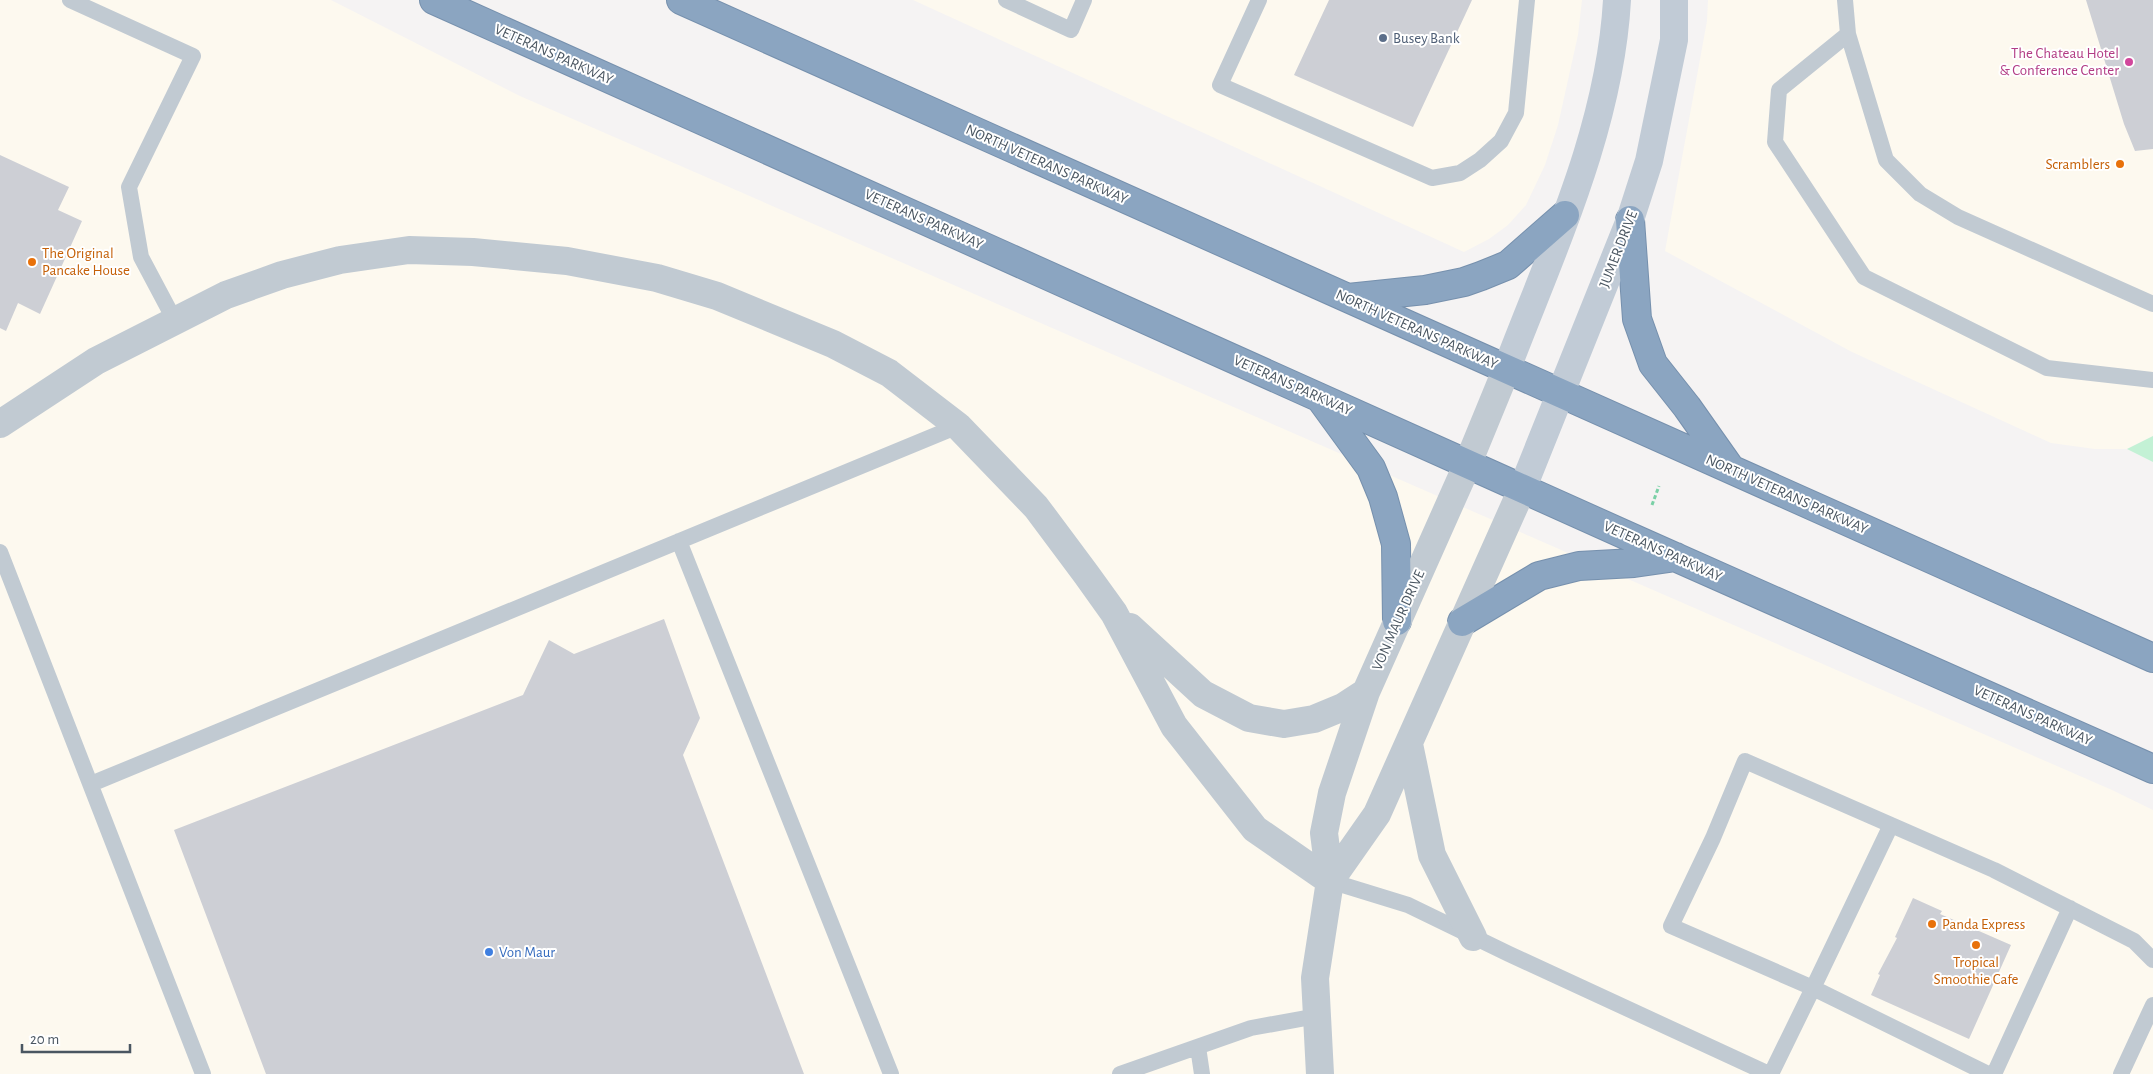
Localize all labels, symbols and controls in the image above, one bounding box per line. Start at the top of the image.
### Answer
street label: VETERANS PARKWAY [492,22,615,87]
place label: Busey Bank [1393,31,1460,46]
marker: Busey Bank [1377,32,1389,44]
place label: The Chateau Hotel & Conference Center [1999,46,2119,78]
marker: The Chateau Hotel & Conference Center [2123,56,2135,68]
street label: NORTH VETERANS PARKWAY [964,122,1130,207]
place label: Scramblers [2045,157,2110,172]
marker: Scramblers [2114,158,2126,170]
street label: VETERANS PARKWAY [862,187,985,252]
street label: JUMER DRIVE [1597,208,1640,290]
place label: The Original Pancake House [42,246,130,278]
marker: The Original Pancake House [26,256,38,268]
street label: NORTH VETERANS PARKWAY [1334,287,1500,372]
street label: VETERANS PARKWAY [1231,353,1354,418]
street label: NORTH VETERANS PARKWAY [1704,452,1870,537]
street label: VETERANS PARKWAY [1601,519,1724,584]
street label: VON MAUR DRIVE [1370,568,1427,673]
street label: VETERANS PARKWAY [1971,683,2094,748]
place label: Panda Express [1942,917,2025,932]
marker: Panda Express [1926,918,1938,930]
marker: Tropical Smoothie Cafe [1970,939,1982,951]
place label: Von Maur [499,945,555,960]
marker: Von Maur [483,946,495,958]
place label: Tropical Smoothie Cafe [1933,955,2019,987]
scale bar [22,1022,130,1054]
text: 20 m [30,1032,59,1047]

